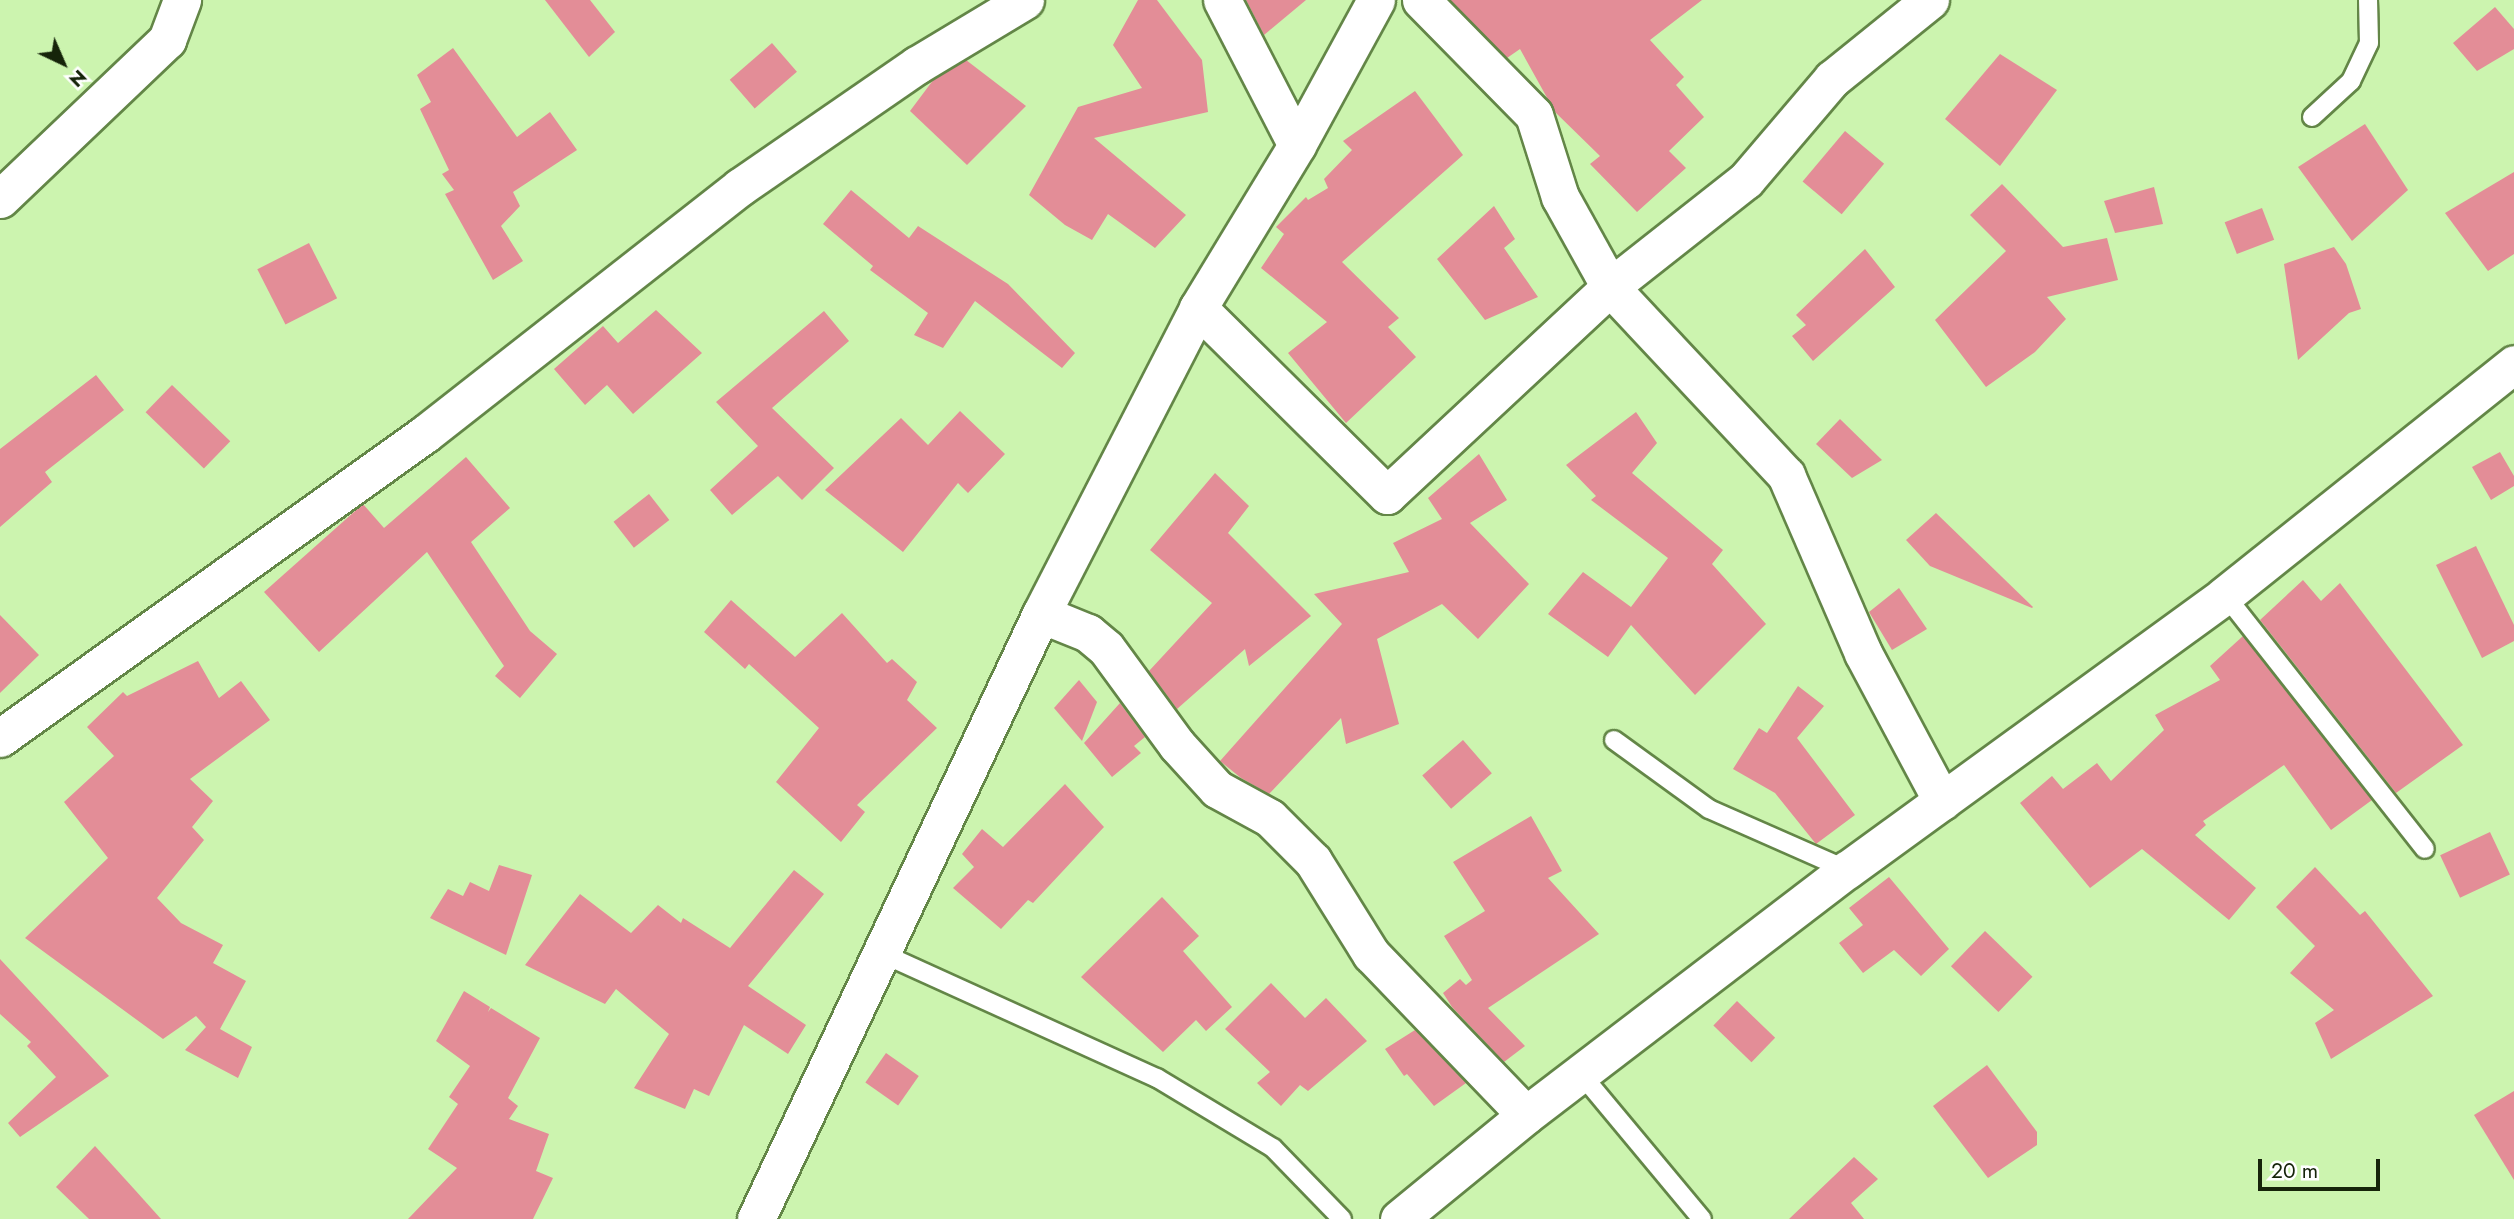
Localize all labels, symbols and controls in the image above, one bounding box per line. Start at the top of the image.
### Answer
north arrow [28,28,98,98]
text: N [63,64,93,93]
scale bar [2262,1146,2384,1190]
text: 20 m [2271,1156,2318,1186]

